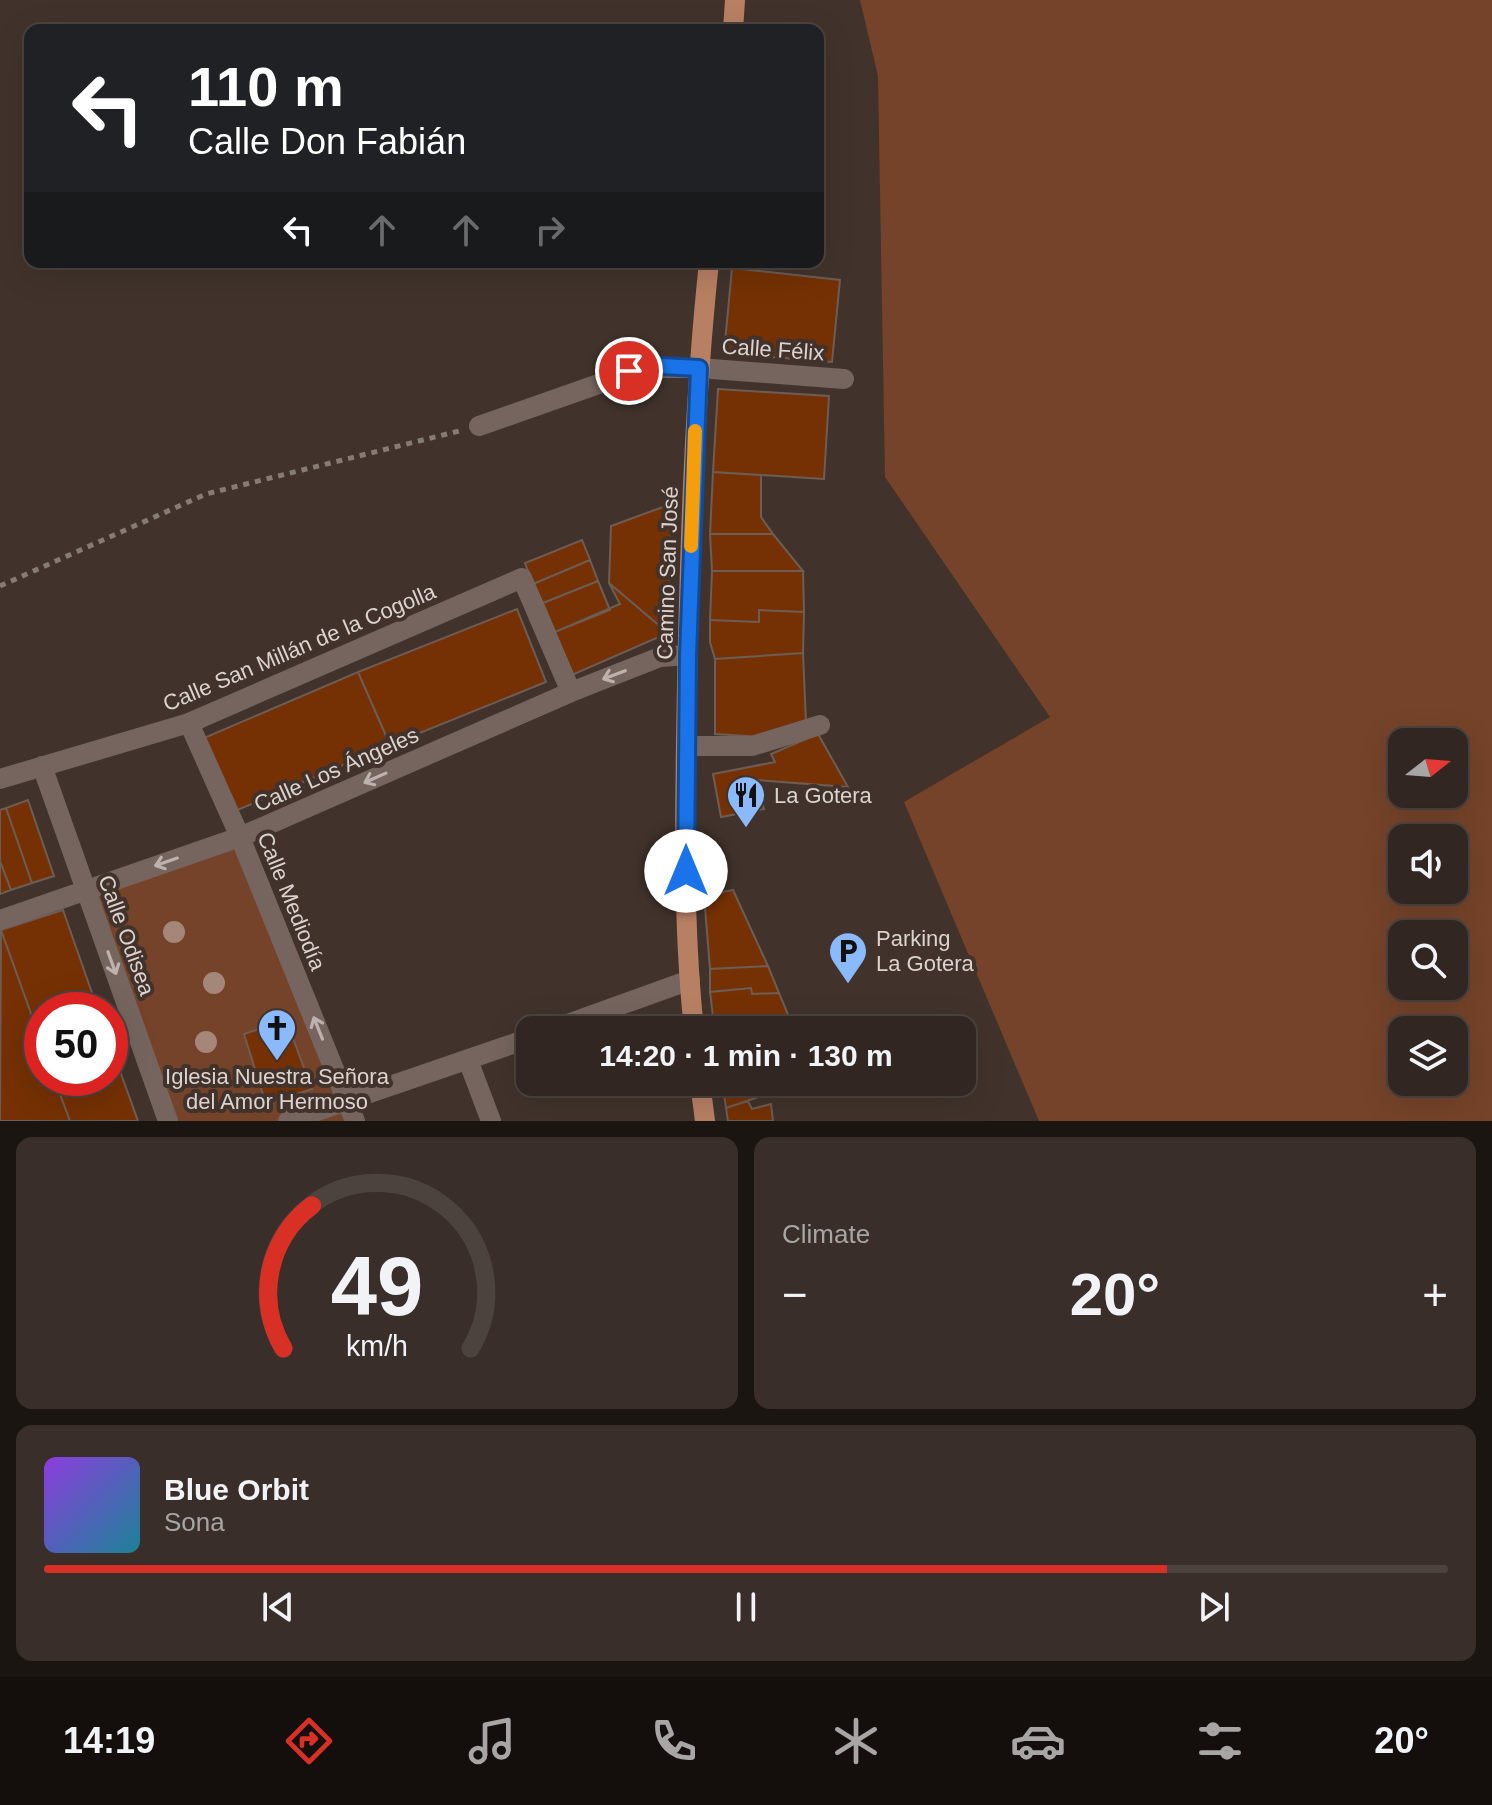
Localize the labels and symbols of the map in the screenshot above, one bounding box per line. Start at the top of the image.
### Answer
street label: Calle Félix [721,333,825,366]
pin [595,337,663,405]
street label: Camino San José [652,486,683,660]
street label: Calle San Millán de la Cogolla [159,578,440,716]
one-way arrow [602,669,627,684]
street label: Calle Los Ángeles [250,722,422,817]
north arrow [1388,728,1468,808]
one-way arrow [363,771,387,786]
restaurant icon: La Gotera [725,774,767,829]
place label: La Gotera [774,783,873,808]
street label: Calle Mediodía [252,828,331,975]
position arrow [644,829,728,913]
one-way arrow [154,855,179,870]
street label: Calle Odisea [93,872,160,999]
place label: Parking La Gotera [876,926,975,976]
parking icon: Parking La Gotera [827,930,869,985]
one-way arrow [105,950,120,975]
speed limit sign: 50 [24,992,128,1096]
church icon: Iglesia Nuestra Señora del Amor Hermoso [256,1007,298,1062]
one-way arrow [310,1016,325,1041]
place label: Iglesia Nuestra Señora del Amor Hermoso [165,1064,390,1114]

